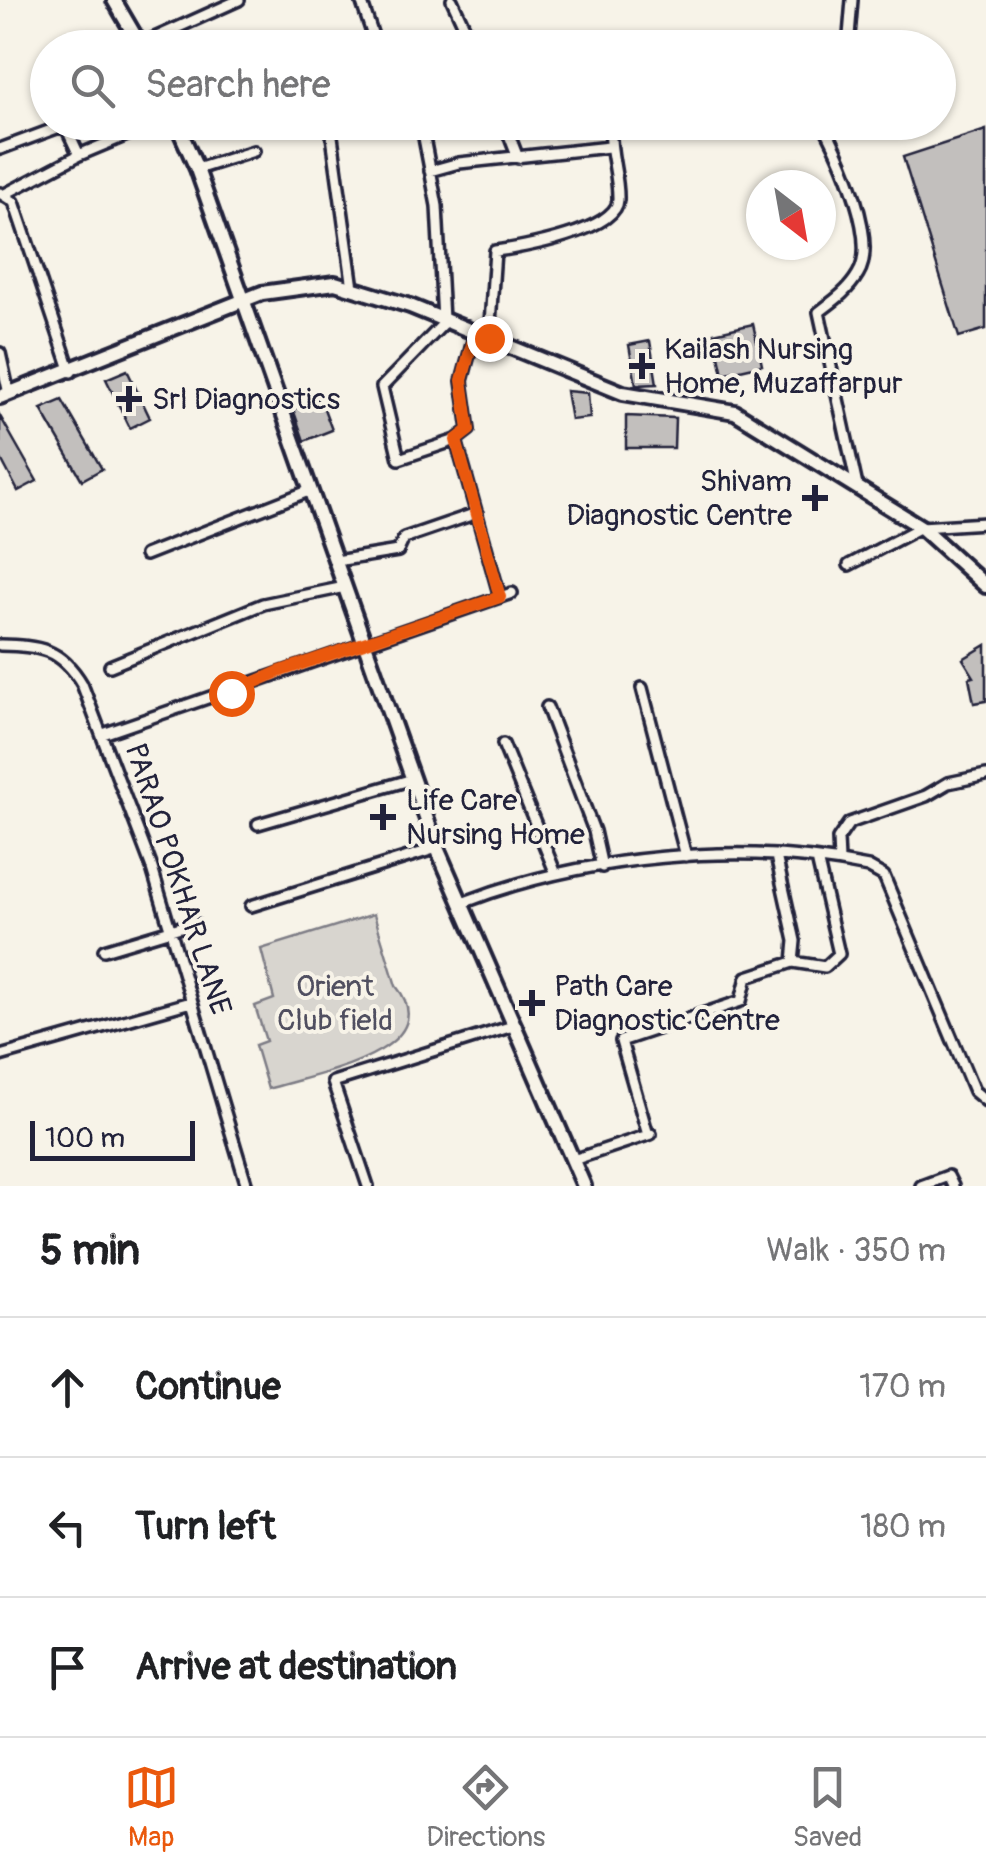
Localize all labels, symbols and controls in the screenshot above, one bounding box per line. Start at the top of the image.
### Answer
search box [30,30,956,140]
icon: search [65,58,120,113]
text: Search here [145,61,331,109]
north arrow [746,170,836,260]
route end [467,316,513,362]
place label: Kailash Nursing Home, Muzaffarpur [664,331,903,402]
marker: Kailash Nursing Home, Muzaffarpur [629,353,655,379]
place label: Srl Diagnostics [152,381,340,418]
marker: Srl Diagnostics [116,386,142,412]
place label: Shivam Diagnostic Centre [566,463,792,534]
marker: Shivam Diagnostic Centre [802,485,828,511]
route start [209,671,255,717]
street label: PARAO POKHAR LANE [117,738,239,1020]
place label: Life Care Nursing Home [406,782,585,853]
marker: Life Care Nursing Home [370,804,396,830]
park label: Orient Club field [277,968,393,1039]
place label: Path Care Diagnostic Centre [554,968,780,1039]
marker: Path Care Diagnostic Centre [519,990,545,1016]
scale bar [30,1116,195,1160]
text: 100 m [45,1121,125,1156]
text: 5 min [40,1225,140,1277]
text: Walk · 350 m [766,1231,946,1271]
icon: ahead [40,1360,95,1415]
text: Continue [135,1363,281,1411]
text: 170 m [859,1367,946,1407]
icon: left [40,1500,95,1555]
text: Turn left [135,1503,276,1551]
text: 180 m [860,1507,946,1547]
icon: arrive [40,1640,95,1695]
text: Arrive at destination [135,1643,457,1691]
tab: Map [124,1760,179,1855]
tab: Directions [426,1760,545,1855]
tab: Saved [793,1760,862,1855]

